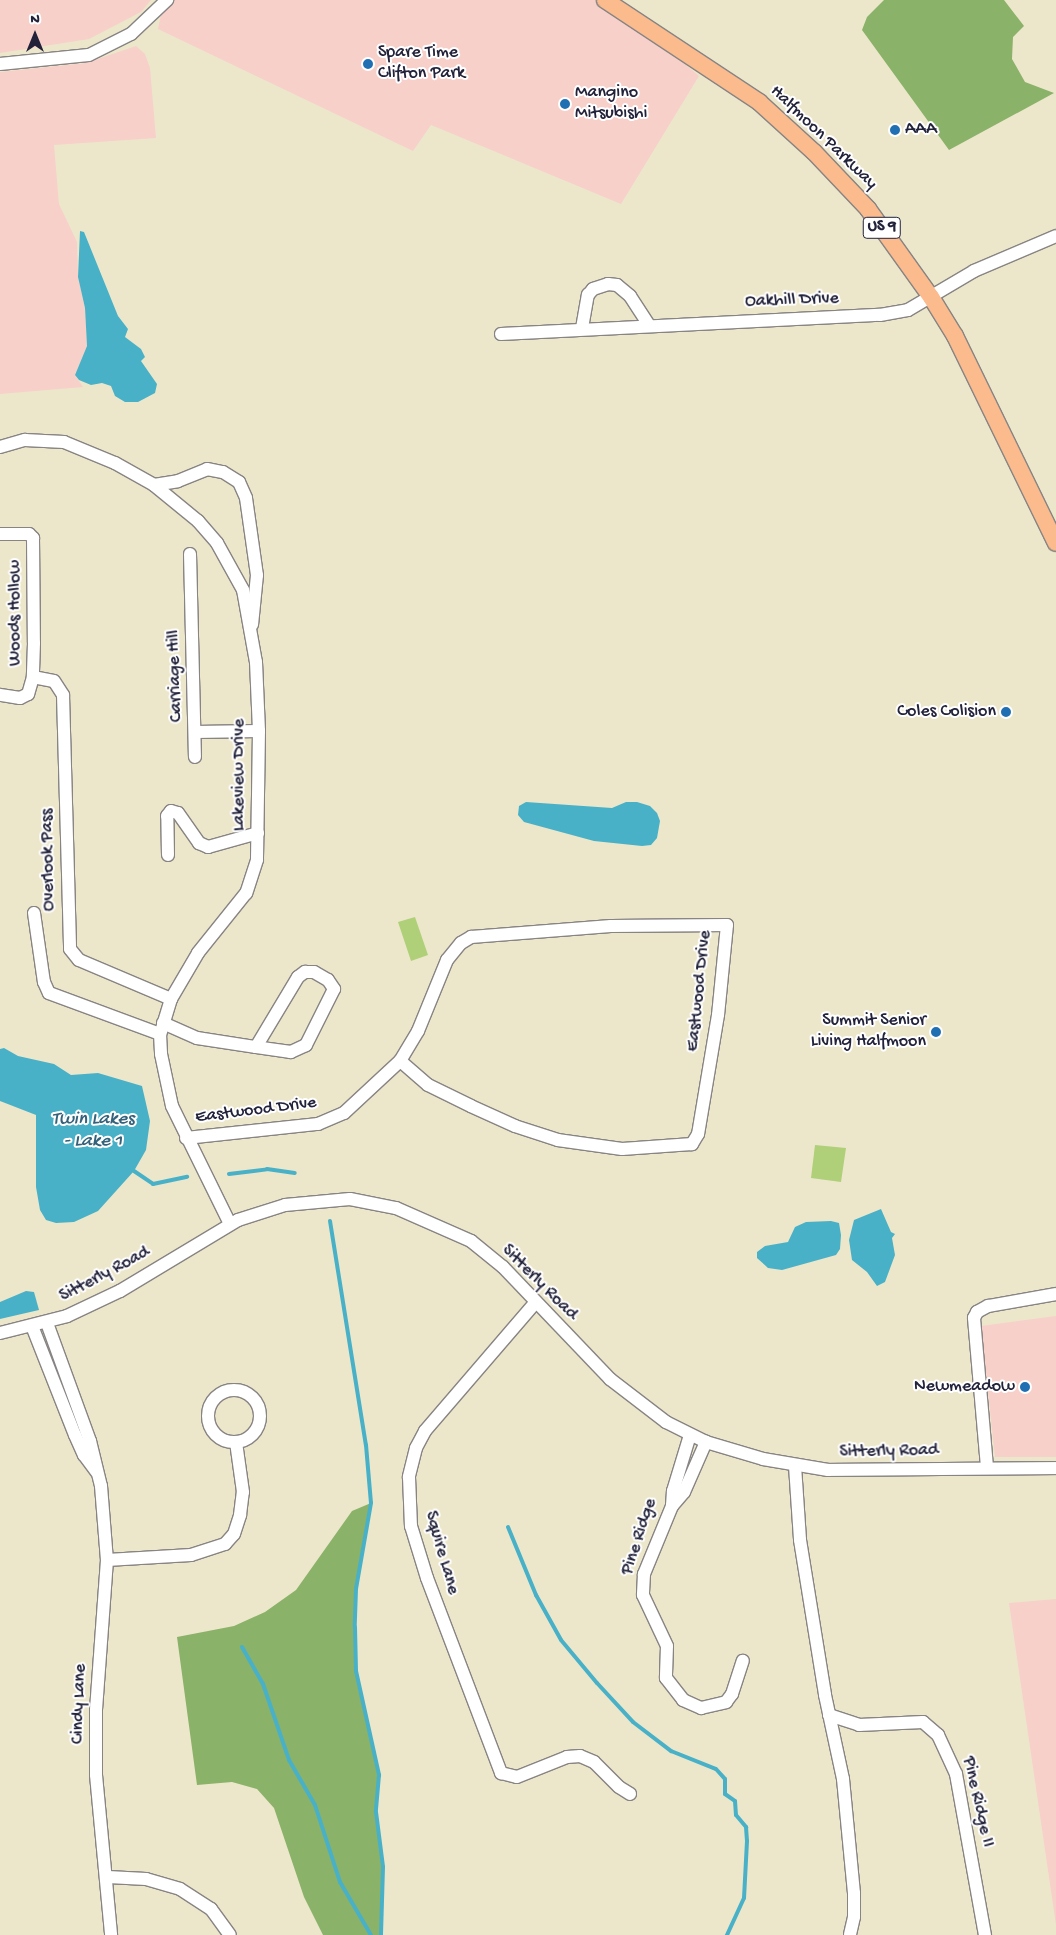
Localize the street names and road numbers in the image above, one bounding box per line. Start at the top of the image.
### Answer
street label: Halfmoon Parkway [765,81,881,195]
road number: US 9 [862,214,902,242]
street label: Oakhill Drive [745,289,839,313]
street label: Woods Hollow [5,560,27,666]
street label: Carriage Hill [164,630,188,722]
street label: Lakeview Drive [229,719,251,831]
street label: Overlook Pass [37,809,61,911]
street label: Eastwood Drive [683,929,717,1053]
street label: Eastwood Drive [194,1093,318,1129]
street label: Sitterly Road [496,1240,582,1326]
street label: Sitterly Road [56,1242,154,1308]
street label: Sitterly Road [839,1440,939,1464]
street label: Pine Ridge [617,1496,663,1578]
street label: Squire Lane [419,1509,463,1597]
street label: Cindy Lane [68,1663,92,1745]
street label: Pine Ridge II [956,1755,998,1849]

